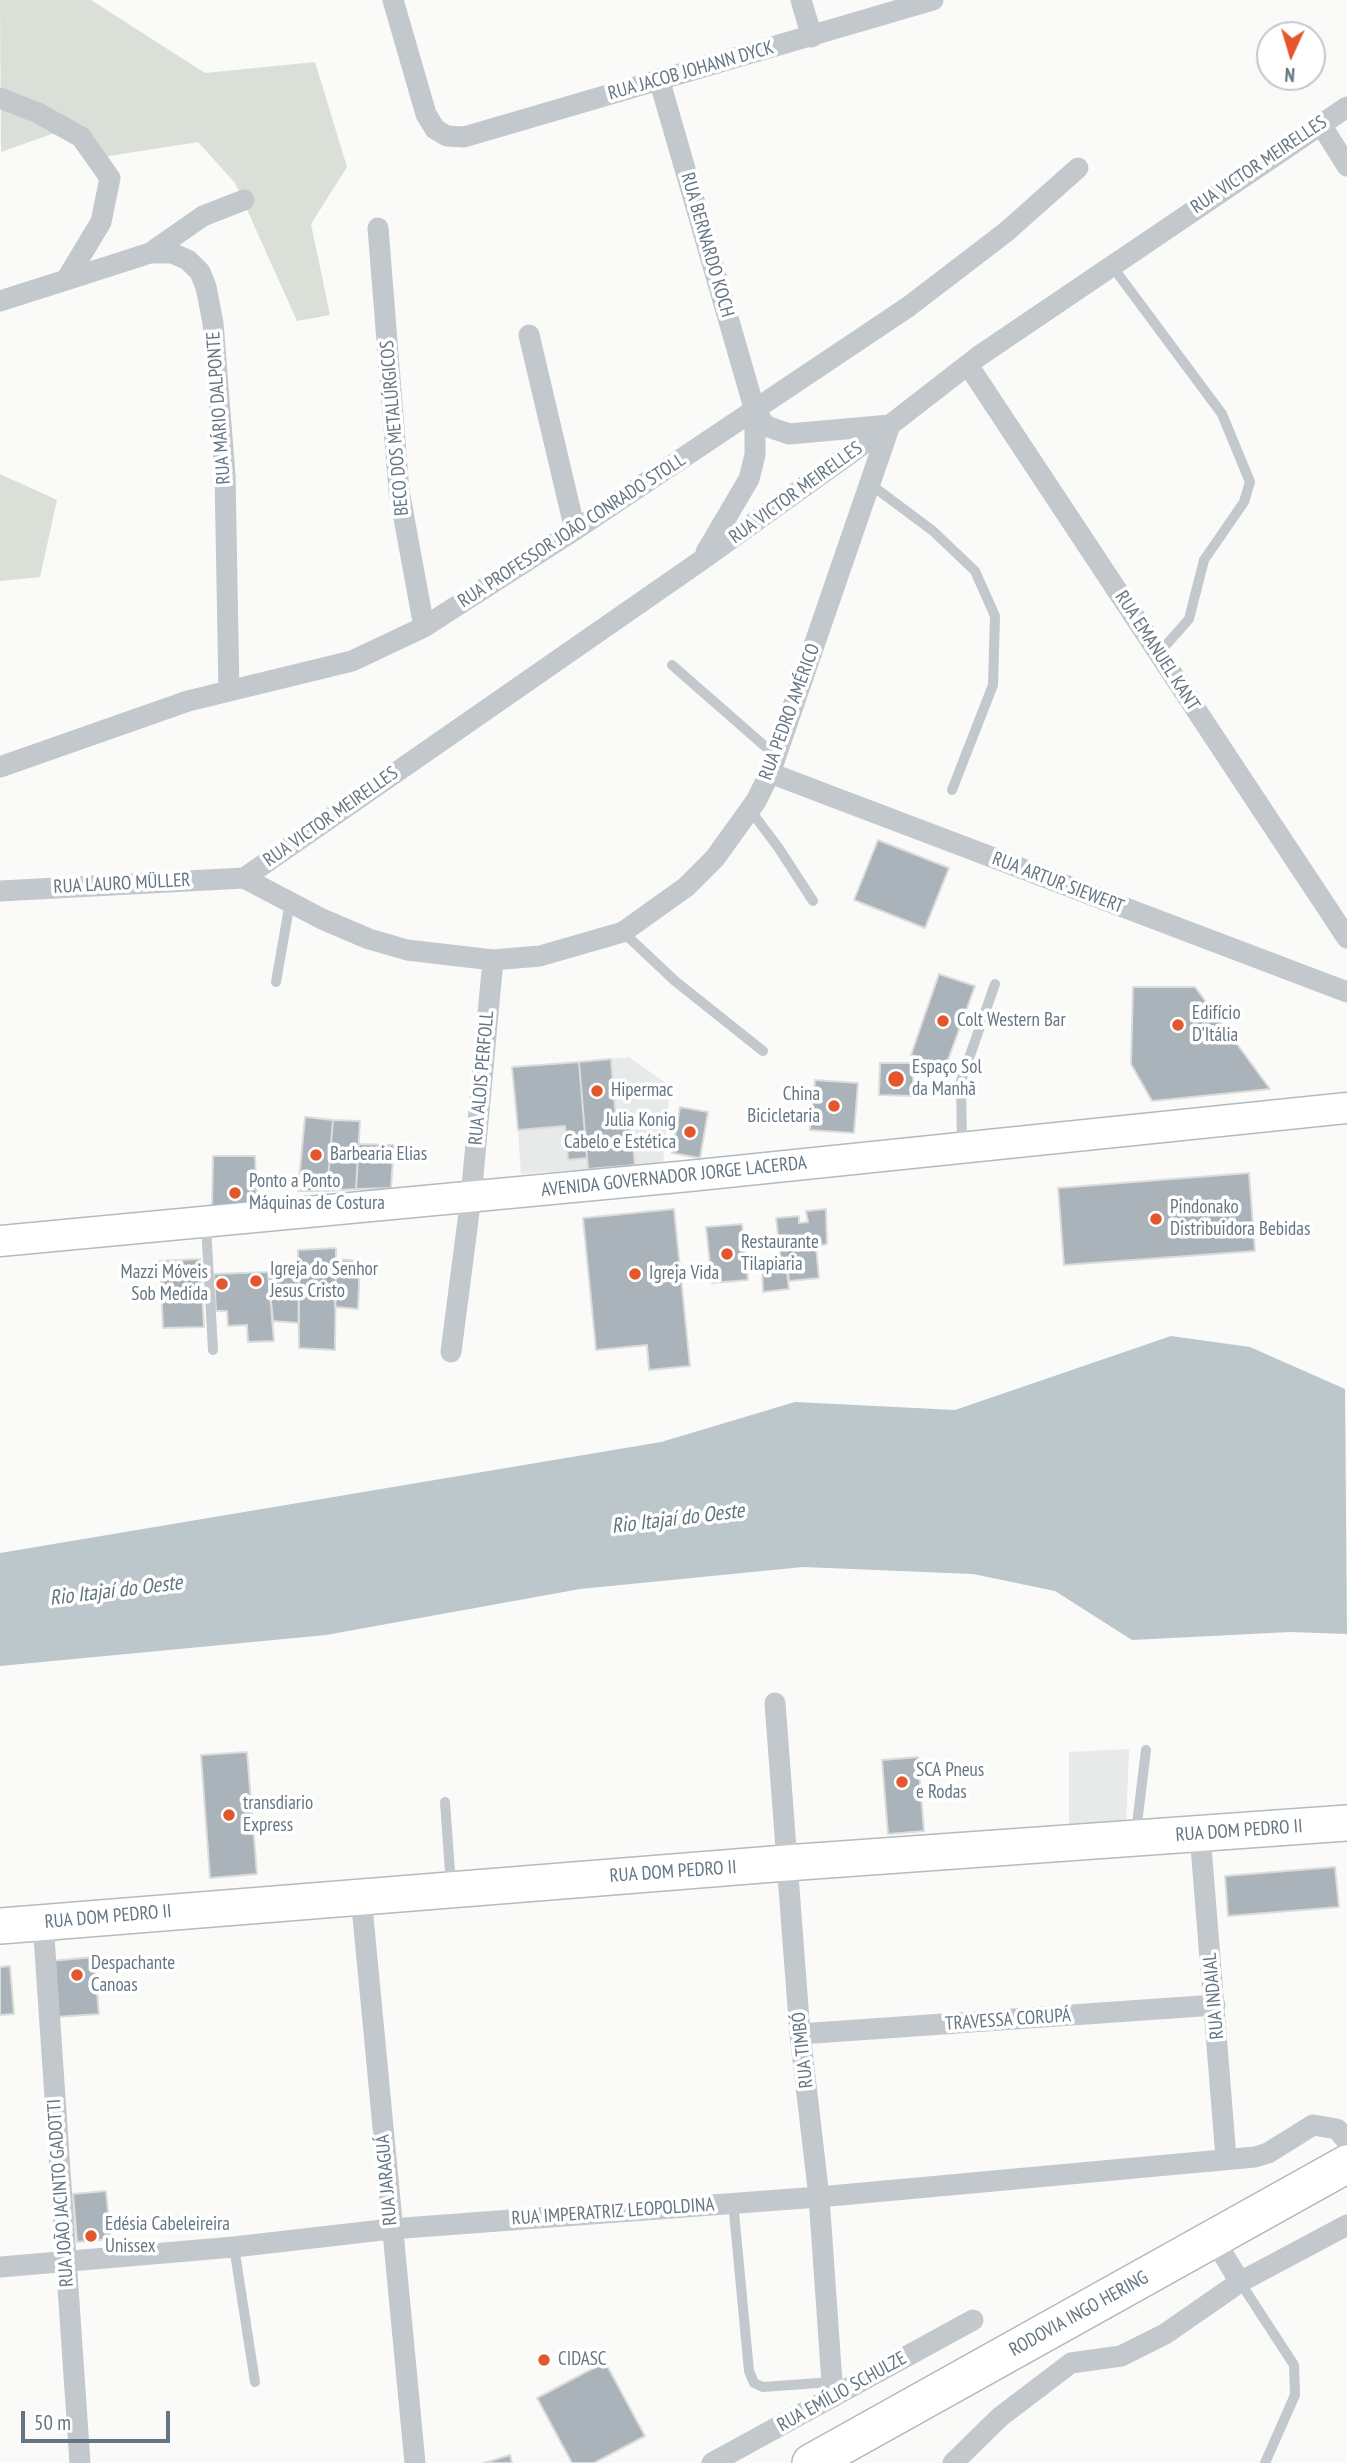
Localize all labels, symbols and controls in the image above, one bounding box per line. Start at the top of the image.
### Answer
north arrow [1256,21,1326,91]
street label: RUA JACOB JOHANN DYCK [606,36,776,106]
text: N [1284,63,1296,87]
street label: RUA VICTOR MEIRELLES [1187,111,1331,219]
street label: RUA BERNARDO KOCH [675,170,739,320]
street label: RUA MÁRIO DALPONTE [202,331,236,485]
street label: BECO DOS METALÚRGICOS [376,339,414,517]
street label: RUA VICTOR MEIRELLES [725,437,867,549]
street label: RUA PROFESSOR JOÃO CONRADO STOLL [454,449,690,613]
street label: RUA EMANUEL KANT [1110,587,1204,715]
street label: RUA PEDRO AMÉRICO [755,641,825,783]
street label: RUA VICTOR MEIRELLES [259,762,403,872]
street label: RUA ARTUR SIEWERT [989,847,1127,919]
street label: RUA LAURO MÜLLER [53,869,191,899]
place label: Edifício D'Itália [1192,1003,1241,1047]
street label: RUA ALOIS PERFOLL [465,1010,499,1146]
place label: Colt Western Bar [957,1010,1066,1032]
marker: Colt Western Bar [935,1013,951,1029]
marker: Edifício D'Itália [1170,1017,1186,1033]
place label: Espaço Sol da Manhã [912,1057,982,1101]
marker: Espaço Sol da Manhã [886,1069,906,1089]
place label: Hipermac [611,1080,673,1102]
marker: Hipermac [589,1083,605,1099]
place label: China Bicicletaria [747,1084,820,1128]
marker: China Bicicletaria [826,1098,842,1114]
place label: Julia Konig Cabelo e Estética [564,1110,676,1154]
marker: Julia Konig Cabelo e Estética [682,1124,698,1140]
place label: Barbearia Elias [330,1144,427,1166]
marker: Barbearia Elias [308,1147,324,1163]
street label: AVENIDA GOVERNADOR JORGE LACERDA [540,1152,808,1202]
place label: Ponto a Ponto Máquinas de Costura [249,1171,385,1215]
marker: Ponto a Ponto Máquinas de Costura [227,1185,243,1201]
place label: Pindonako Distribuidora Bebidas [1170,1197,1310,1241]
marker: Pindonako Distribuidora Bebidas [1148,1211,1164,1227]
place label: Restaurante Tilapiaria [741,1232,819,1276]
marker: Restaurante Tilapiaria [719,1246,735,1262]
place label: Igreja do Senhor Jesus Cristo [270,1259,378,1303]
place label: Mazzi Móveis Sob Medida [121,1262,208,1306]
place label: Igreja Vida [649,1263,719,1285]
marker: Igreja Vida [627,1266,643,1282]
marker: Igreja do Senhor Jesus Cristo [248,1273,264,1289]
marker: Mazzi Móveis Sob Medida [214,1276,230,1292]
water label: Rio Itajaí do Oeste [610,1498,746,1540]
water label: Rio Itajaí do Oeste [48,1570,184,1612]
place label: SCA Pneus e Rodas [916,1760,984,1804]
marker: SCA Pneus e Rodas [894,1774,910,1790]
place label: transdiario Express [243,1793,313,1837]
marker: transdiario Express [221,1807,237,1823]
street label: RUA DOM PEDRO II [1175,1815,1303,1847]
street label: RUA DOM PEDRO II [609,1856,737,1888]
street label: RUA DOM PEDRO II [44,1900,172,1934]
street label: RUA INDAIAL [1199,1952,1229,2040]
place label: Despachante Canoas [91,1953,175,1997]
marker: Despachante Canoas [69,1967,85,1983]
street label: TRAVESSA CORUPÁ [944,2004,1072,2036]
street label: RUA TIMBÓ [788,2011,818,2089]
street label: RUA JOÃO JACINTO GADOTTI [43,2098,79,2288]
street label: RUA JARAGUÁ [372,2134,402,2226]
street label: RUA IMPERATRIZ LEOPOLDINA [511,2194,715,2230]
place label: Edésia Cabeleireira Unissex [105,2214,230,2258]
marker: Edésia Cabeleireira Unissex [83,2228,99,2244]
street label: RODOVIA INGO HERING [1006,2266,1152,2362]
street label: RUA EMÍLIO SCHULZE [774,2347,910,2437]
place label: CIDASC [558,2349,607,2371]
marker: CIDASC [536,2352,552,2368]
scale bar [24,2396,173,2440]
text: 50 m [34,2409,71,2436]

